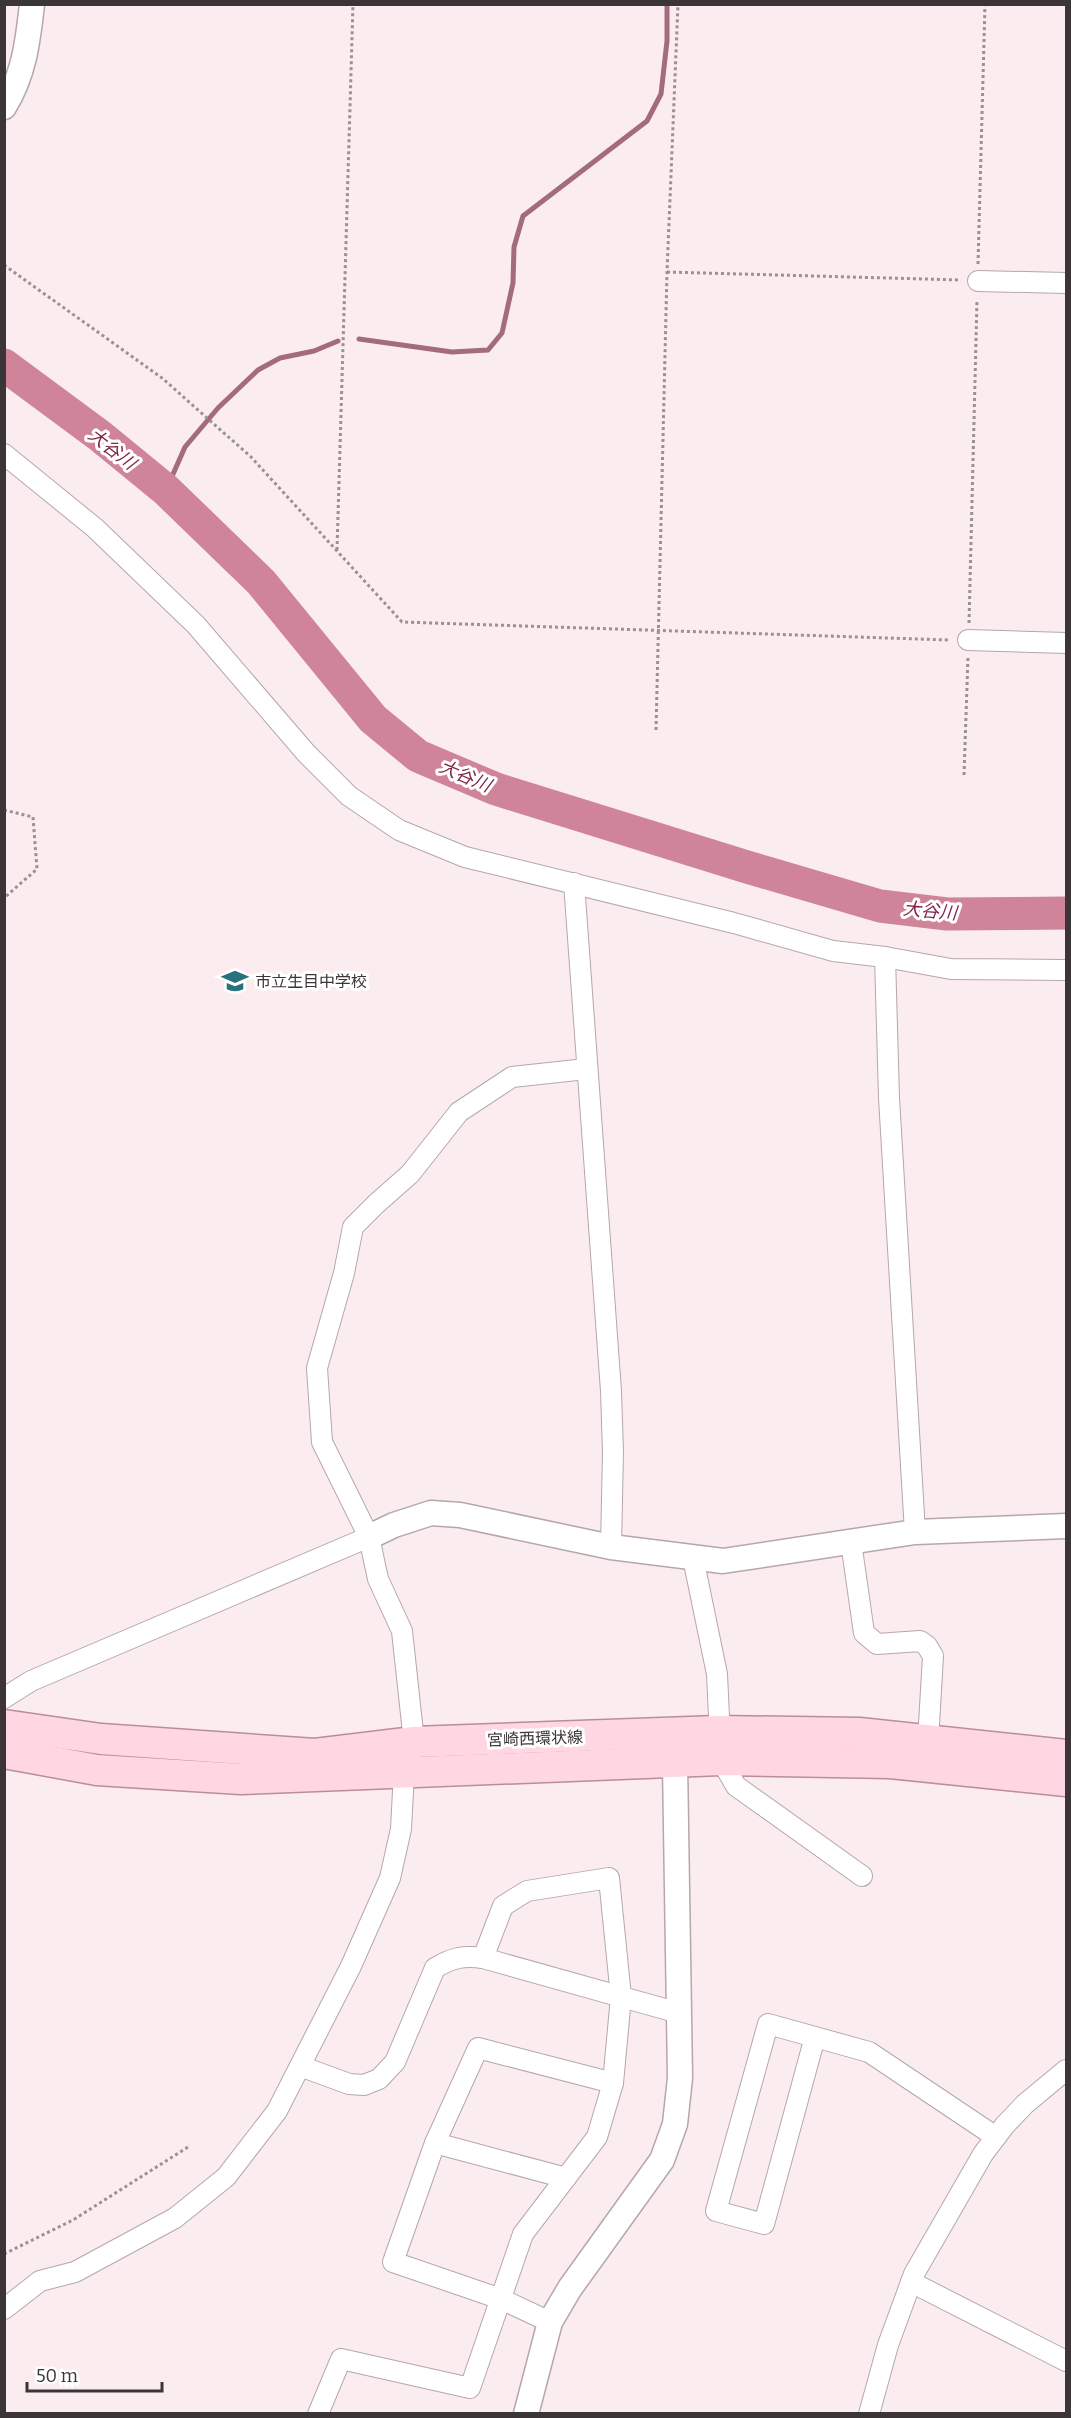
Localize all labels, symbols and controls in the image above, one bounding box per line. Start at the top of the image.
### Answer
water label: 大谷川 [84,424,142,476]
water label: 大谷川 [436,755,496,797]
water label: 大谷川 [902,898,960,924]
school or university icon: 市立生目中学校 [220,966,250,996]
place label: 市立生目中学校 [255,972,367,991]
street label: 宮崎西環状線 [487,1727,583,1750]
scale bar [27,2355,162,2393]
text: 50 m [36,2365,78,2387]

